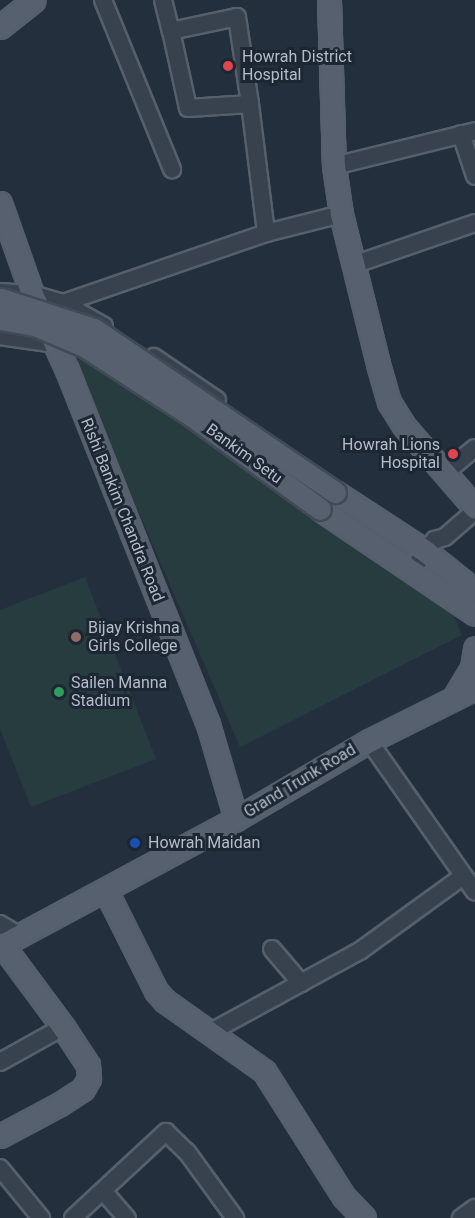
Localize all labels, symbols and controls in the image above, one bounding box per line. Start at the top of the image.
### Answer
place label: Howrah District Hospital [242,47,352,85]
marker: Howrah District Hospital [219,57,237,75]
street label: Rishi Bankim Chandra Road [76,415,168,605]
street label: Bankim Setu [202,420,286,488]
place label: Howrah Lions Hospital [342,435,440,473]
marker: Howrah Lions Hospital [444,445,462,463]
place label: Bijay Krishna Girls College [88,618,180,656]
marker: Bijay Krishna Girls College [69,630,83,644]
place label: Sailen Manna Stadium [71,673,167,711]
marker: Sailen Manna Stadium [52,685,66,699]
street label: Grand Trunk Road [240,740,360,822]
place label: Howrah Maidan [148,833,260,853]
marker: Howrah Maidan [126,834,144,852]

